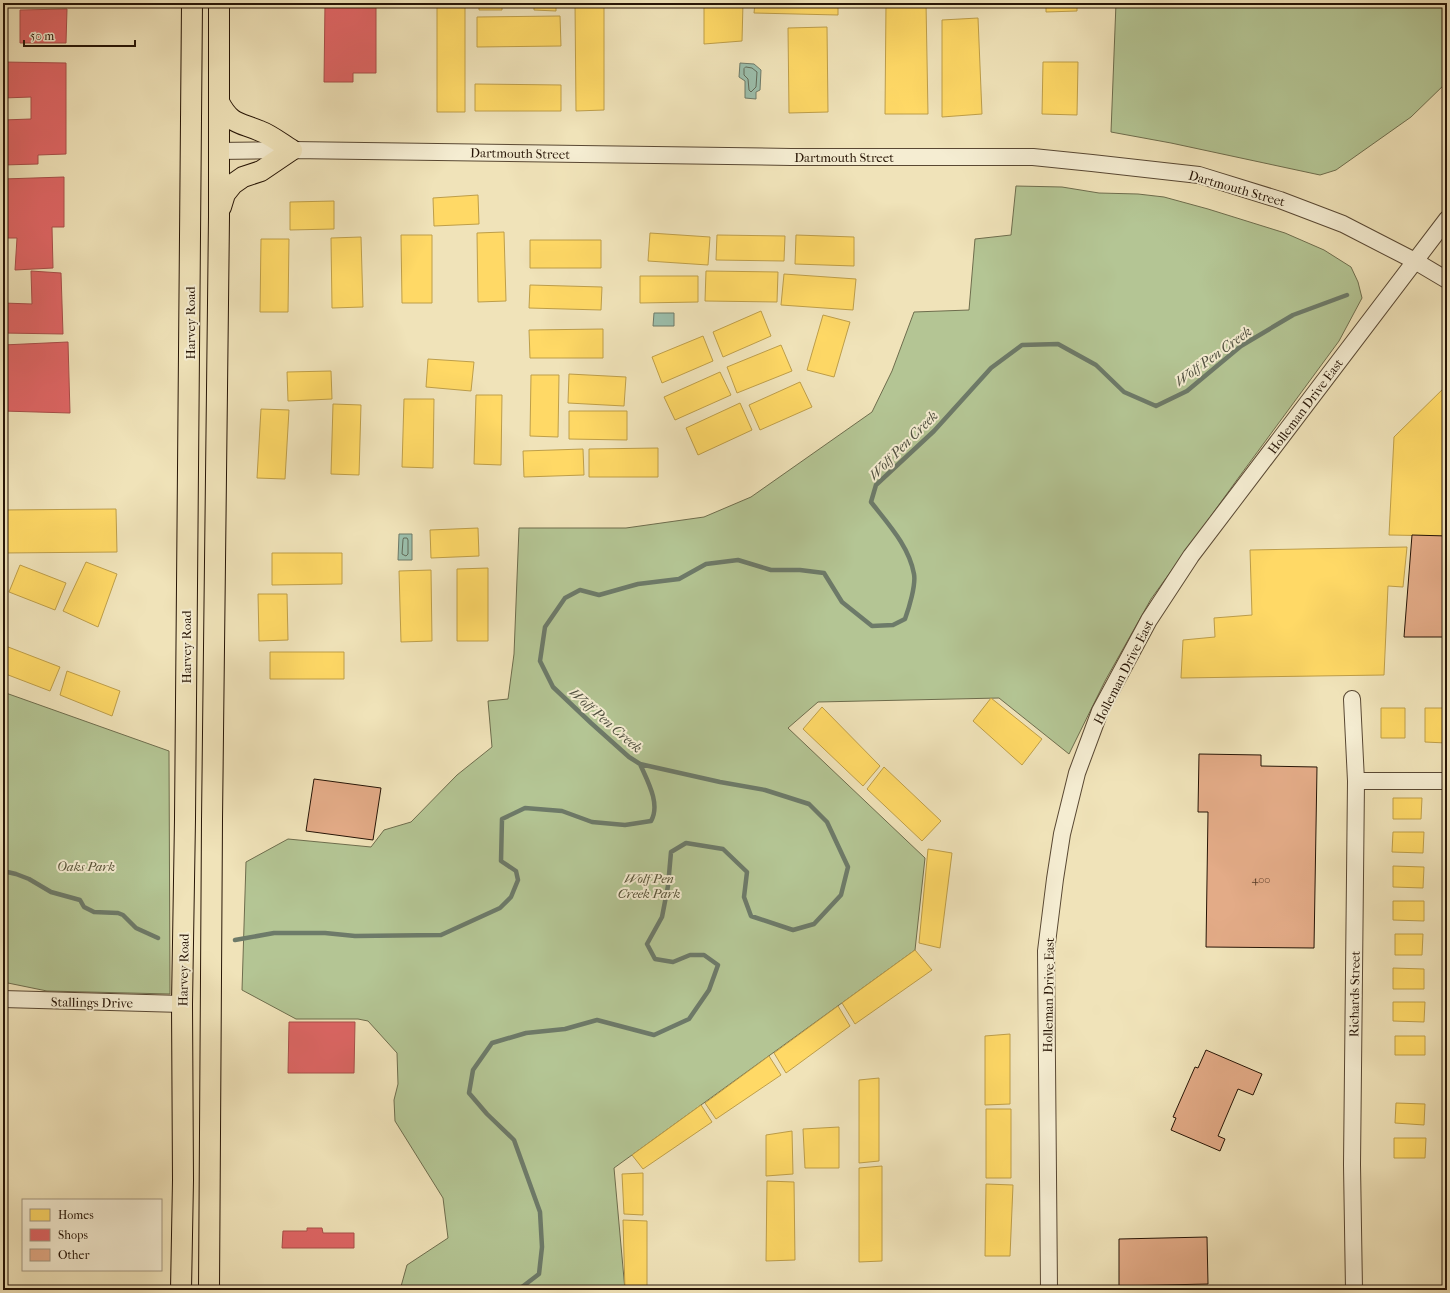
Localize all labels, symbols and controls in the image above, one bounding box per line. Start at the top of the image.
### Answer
scale bar [24,22,135,48]
text: 50 m [30,29,54,43]
street label: Dartmouth Street [470,145,570,162]
street label: Dartmouth Street [794,150,894,165]
street label: Dartmouth Street [1187,168,1287,210]
street label: Harvey Road [183,286,198,359]
water label: Wolf Pen Creek [1172,323,1255,390]
street label: Holleman Drive East [1265,355,1346,457]
water label: Wolf Pen Creek [865,407,941,483]
street label: Harvey Road [179,610,194,683]
street label: Holleman Drive East [1091,617,1156,727]
water label: Wolf Pen Creek [566,684,646,757]
park label: Oaks Park [57,859,115,874]
park label: Wolf Pen Creek Park [618,871,680,901]
house number: 400 [1252,873,1270,886]
street label: Harvey Road [175,932,192,1007]
street label: Holleman Drive East [1040,937,1057,1053]
street label: Richards Street [1346,950,1363,1037]
street label: Stallings Drive [51,994,134,1011]
legend [22,1199,162,1271]
text: Homes [58,1208,94,1222]
text: Shops [58,1228,88,1242]
text: Other [58,1248,90,1262]

